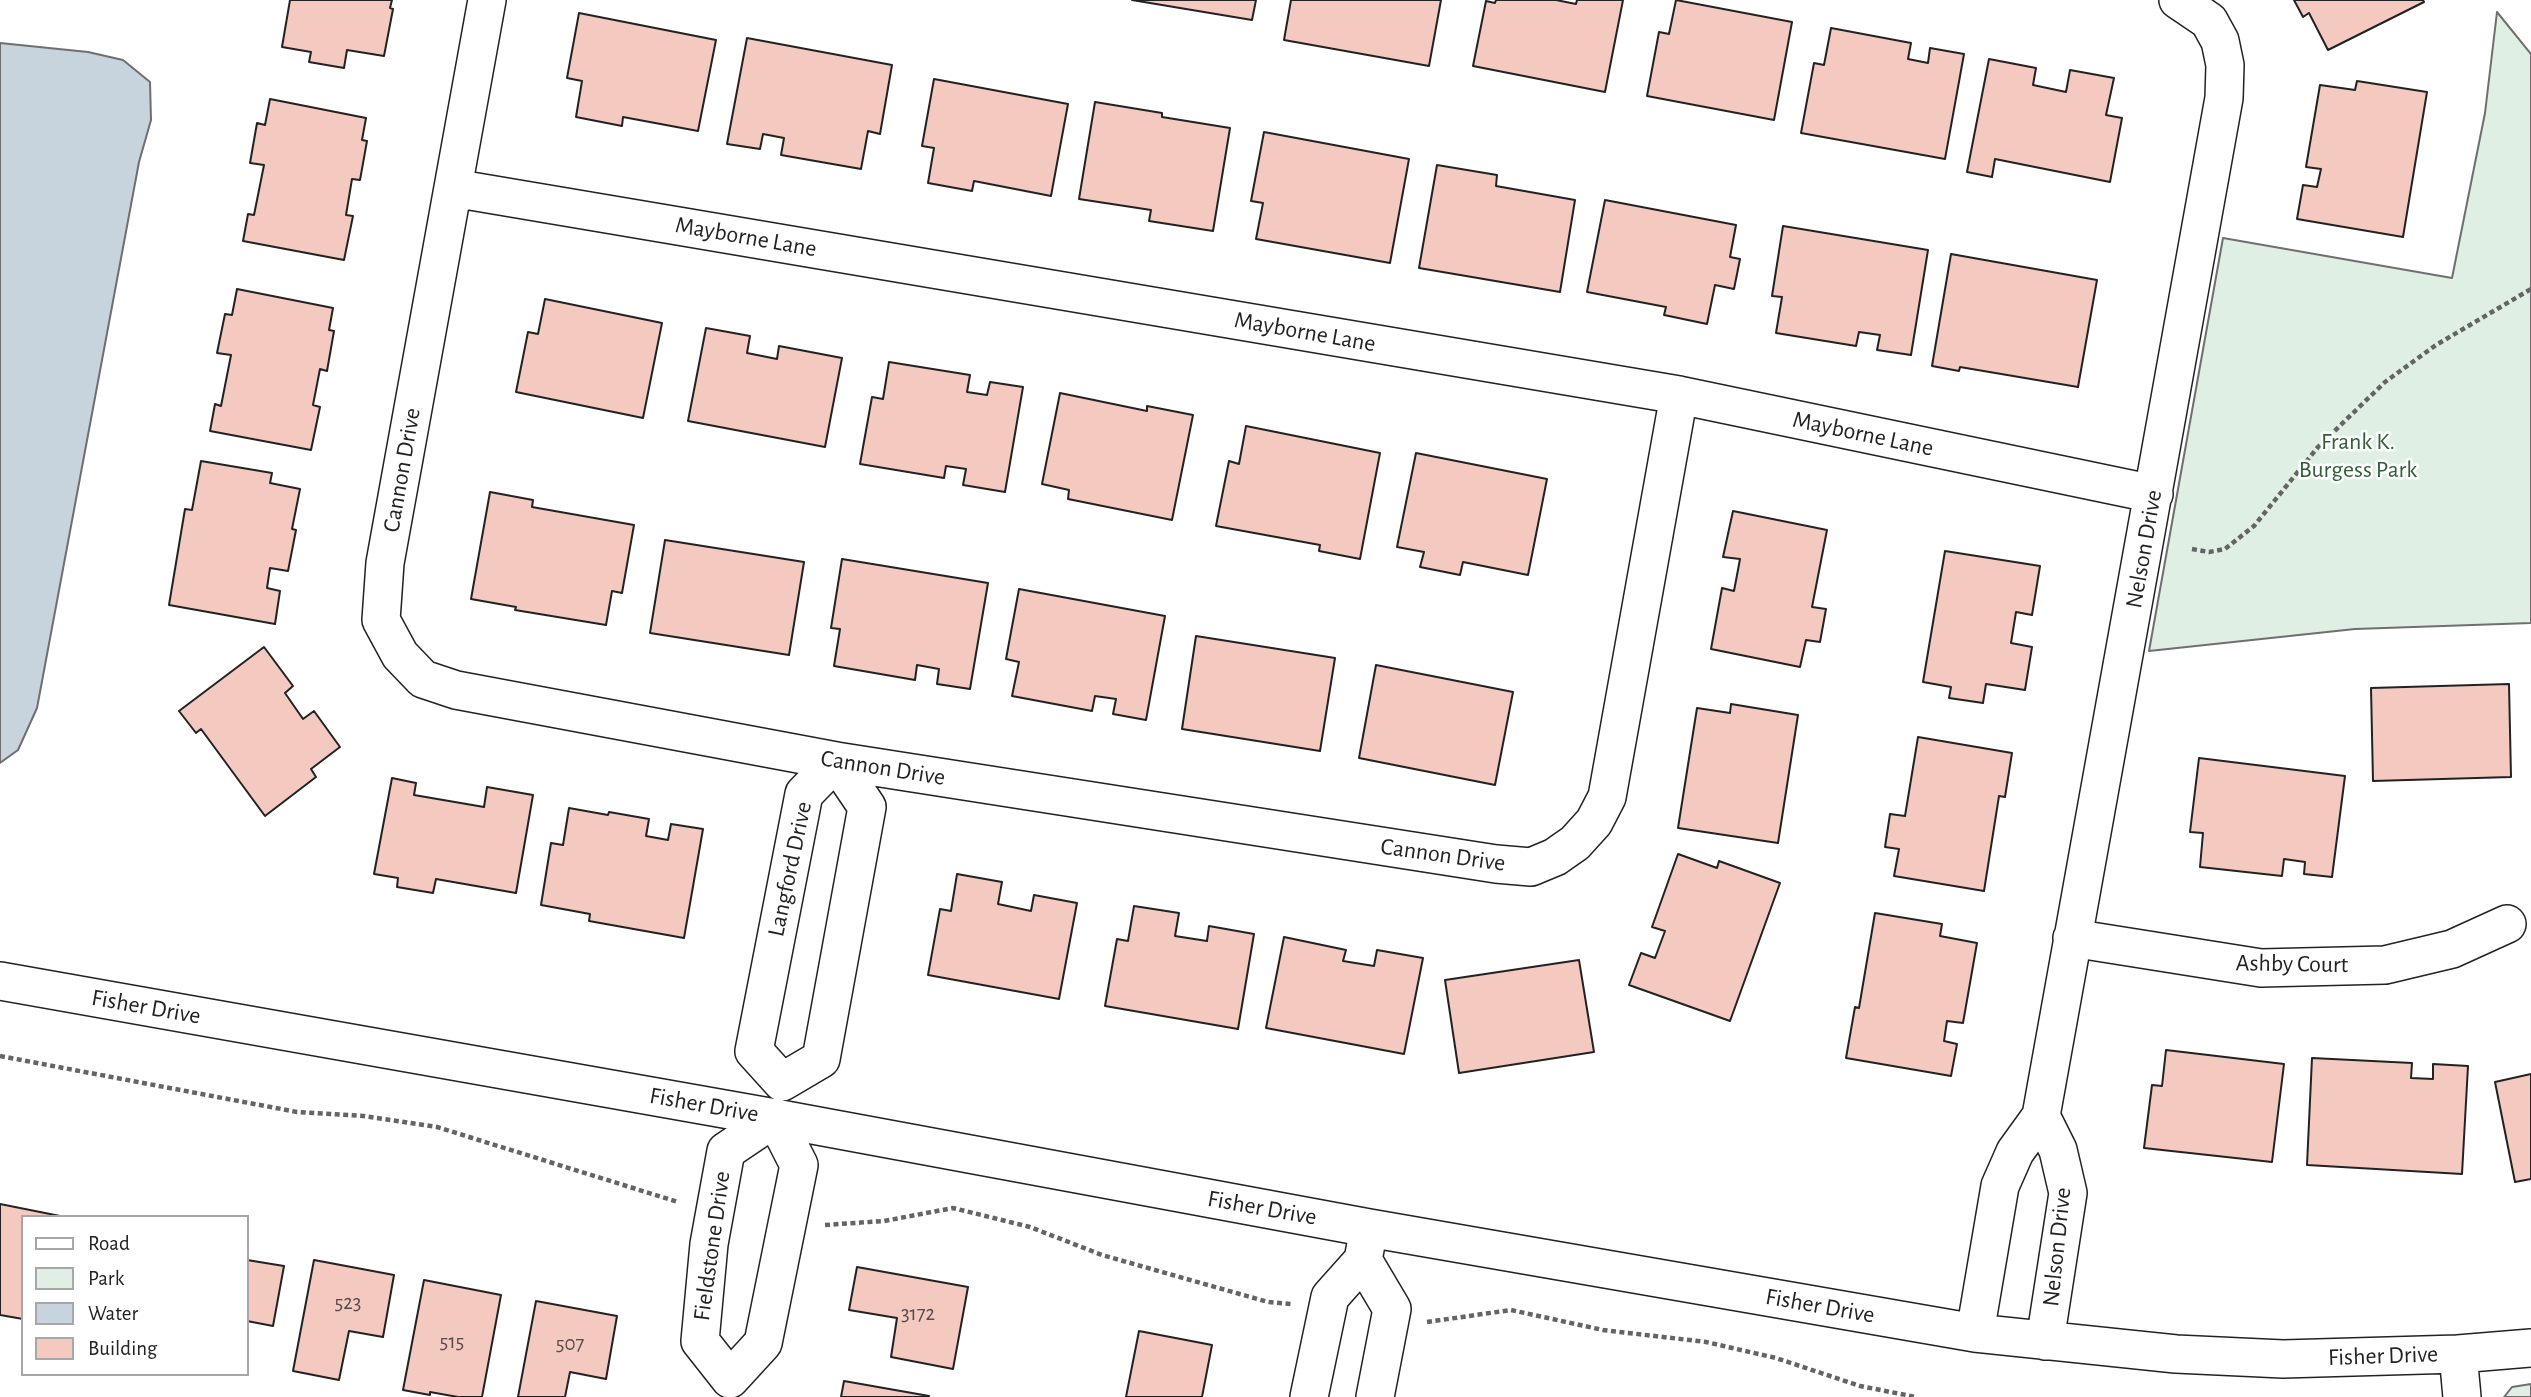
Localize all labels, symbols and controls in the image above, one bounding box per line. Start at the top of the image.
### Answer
street label: Mayborne Lane [673,210,819,264]
street label: Mayborne Lane [1232,305,1378,359]
street label: Mayborne Lane [1790,405,1936,463]
street label: Cannon Drive [377,406,427,534]
park label: Frank K. Burgess Park [2299,428,2417,484]
street label: Nelson Drive [2119,488,2169,610]
street label: Cannon Drive [819,744,947,792]
street label: Langford Drive [762,799,818,939]
street label: Cannon Drive [1379,832,1507,878]
street label: Ashby Court [2235,949,2349,979]
street label: Fisher Drive [89,983,203,1031]
street label: Fisher Drive [647,1081,761,1129]
street label: Fieldstone Drive [687,1169,737,1323]
street label: Fisher Drive [1205,1184,1319,1232]
street label: Nelson Drive [2036,1186,2078,1308]
legend [21,1215,248,1376]
text: Road [88,1233,130,1254]
text: Park [88,1268,124,1289]
street label: Fisher Drive [1763,1282,1877,1330]
house number: 523 [335,1290,361,1316]
house number: 3172 [901,1301,935,1327]
text: Water [88,1303,138,1324]
house number: 515 [440,1329,464,1355]
house number: 507 [556,1331,584,1357]
text: Building [88,1338,157,1359]
street label: Fisher Drive [2327,1340,2439,1372]

